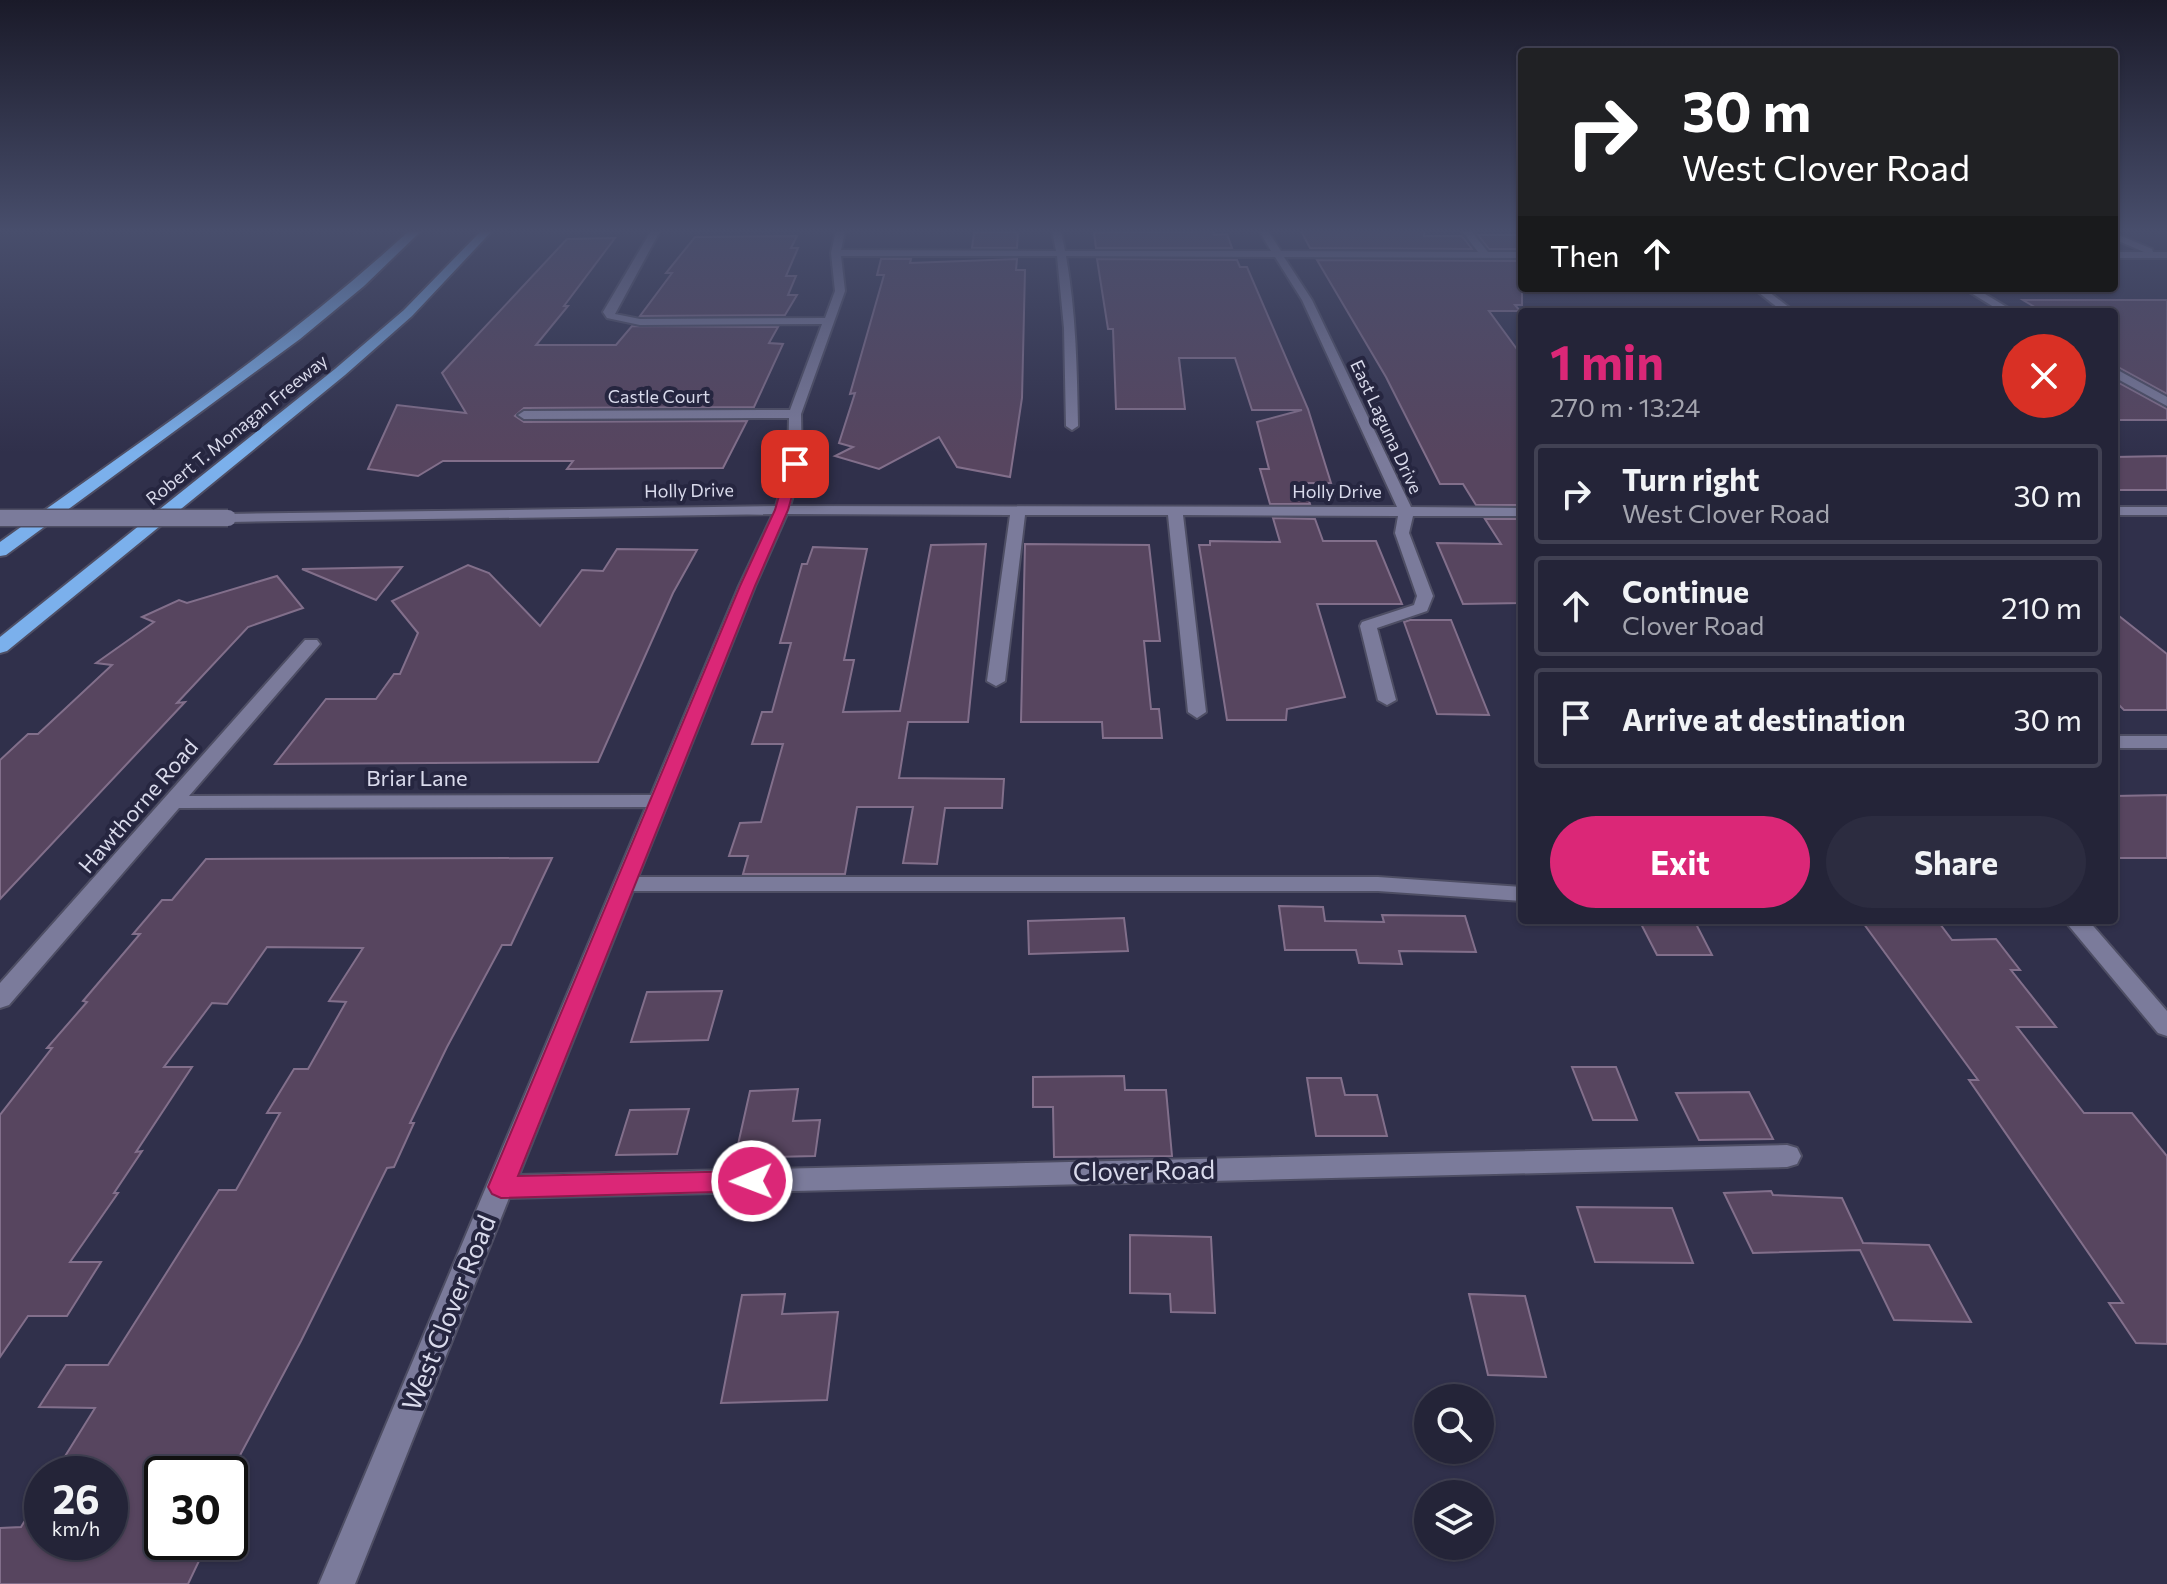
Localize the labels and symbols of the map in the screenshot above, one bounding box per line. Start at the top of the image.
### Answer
street label: Robert T. Monagan Freeway [141,349,332,509]
street label: East Laguna Drive [1346,356,1428,497]
street label: Castle Court [608,385,710,407]
pin [761,430,829,498]
street label: Holly Drive [644,478,734,502]
street label: Holly Drive [1292,480,1382,502]
street label: Hawthorne Road [72,733,203,878]
street label: Briar Lane [366,764,468,791]
position arrow [710,1139,794,1223]
street label: Clover Road [1073,1153,1215,1186]
street label: West Clover Road [394,1210,501,1415]
speed limit sign: 30 [144,1456,248,1560]

